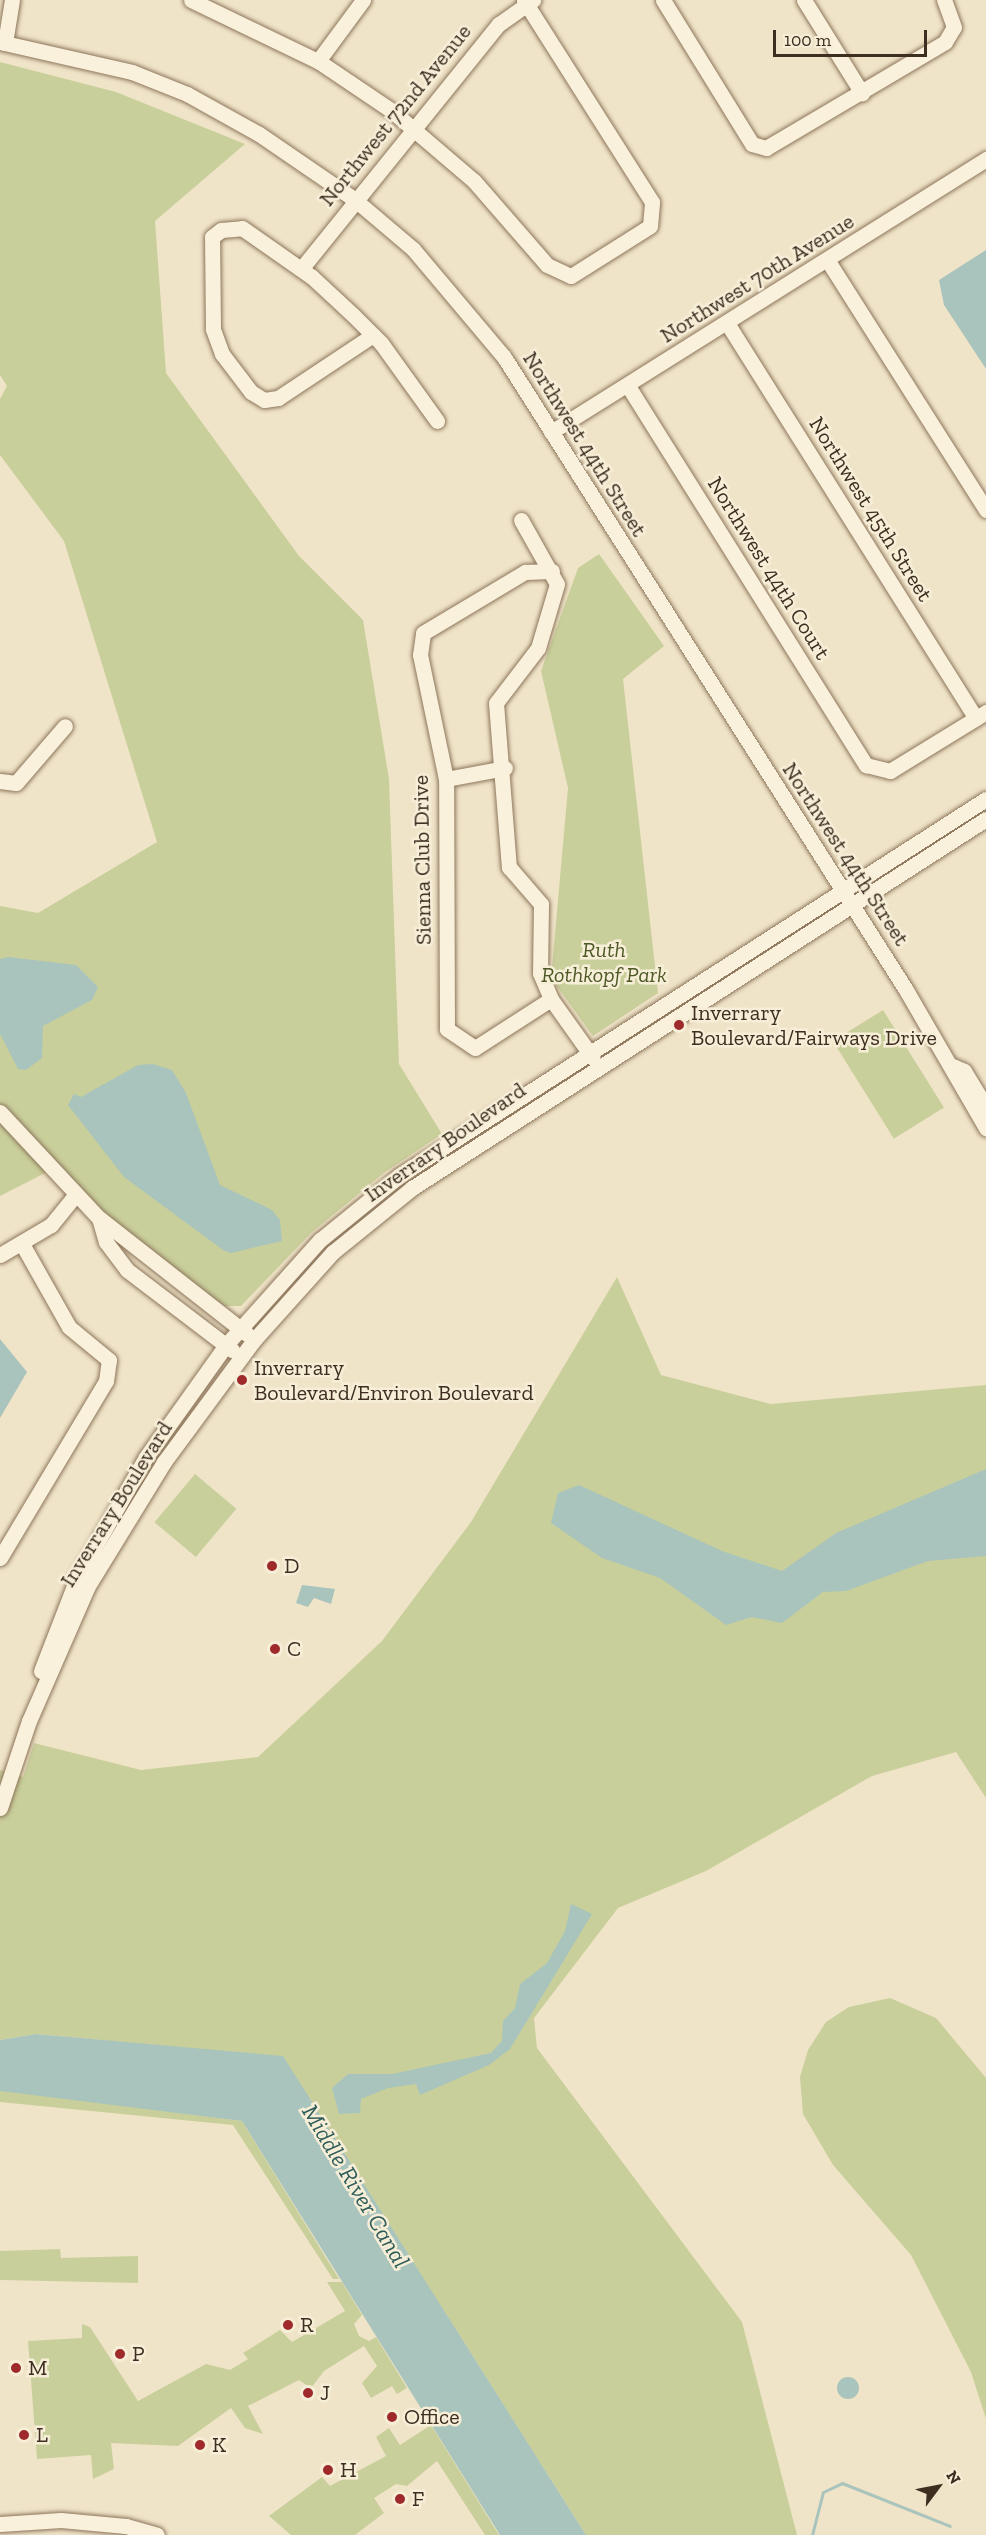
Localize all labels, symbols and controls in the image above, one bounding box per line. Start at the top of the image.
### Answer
street label: Northwest 72nd Avenue [313,18,477,212]
scale bar [776,18,930,56]
text: 100 m [784,29,831,51]
street label: Northwest 70th Avenue [655,207,859,349]
street label: Northwest 44th Street [517,347,653,541]
street label: Northwest 45th Street [803,412,939,606]
street label: Northwest 44th Court [702,472,836,664]
street label: Northwest 44th Street [777,757,915,951]
street label: Sienna Club Drive [407,775,437,945]
park label: Ruth Rothkopf Park [541,936,667,987]
place label: Inverrary Boulevard/Fairways Drive [691,999,937,1050]
marker: Inverrary Boulevard/Fairways Drive [672,1018,686,1032]
street label: Inverrary Boulevard [359,1076,531,1208]
place label: Inverrary Boulevard/Environ Boulevard [254,1354,534,1406]
marker: Inverrary Boulevard/Environ Boulevard [235,1373,249,1387]
street label: Inverrary Boulevard [54,1416,178,1592]
place label: D [284,1553,300,1579]
marker: D [265,1559,279,1573]
place label: C [287,1636,301,1662]
marker: C [268,1642,282,1656]
water label: Middle River Canal [296,2099,416,2273]
place label: R [300,2312,314,2338]
marker: R [281,2318,295,2332]
place label: P [132,2341,145,2367]
marker: P [113,2347,127,2361]
place label: M [28,2355,47,2381]
marker: M [9,2361,23,2375]
place label: J [320,2380,330,2406]
marker: J [301,2386,315,2400]
place label: Office [404,2404,460,2430]
marker: Office [385,2410,399,2424]
place label: L [36,2422,48,2448]
marker: L [17,2428,31,2442]
place label: K [212,2432,226,2458]
marker: K [193,2438,207,2452]
place label: H [340,2457,357,2483]
north arrow [908,2457,968,2517]
marker: H [321,2463,335,2477]
text: N [942,2467,965,2487]
place label: F [412,2486,424,2512]
marker: F [393,2492,407,2506]

